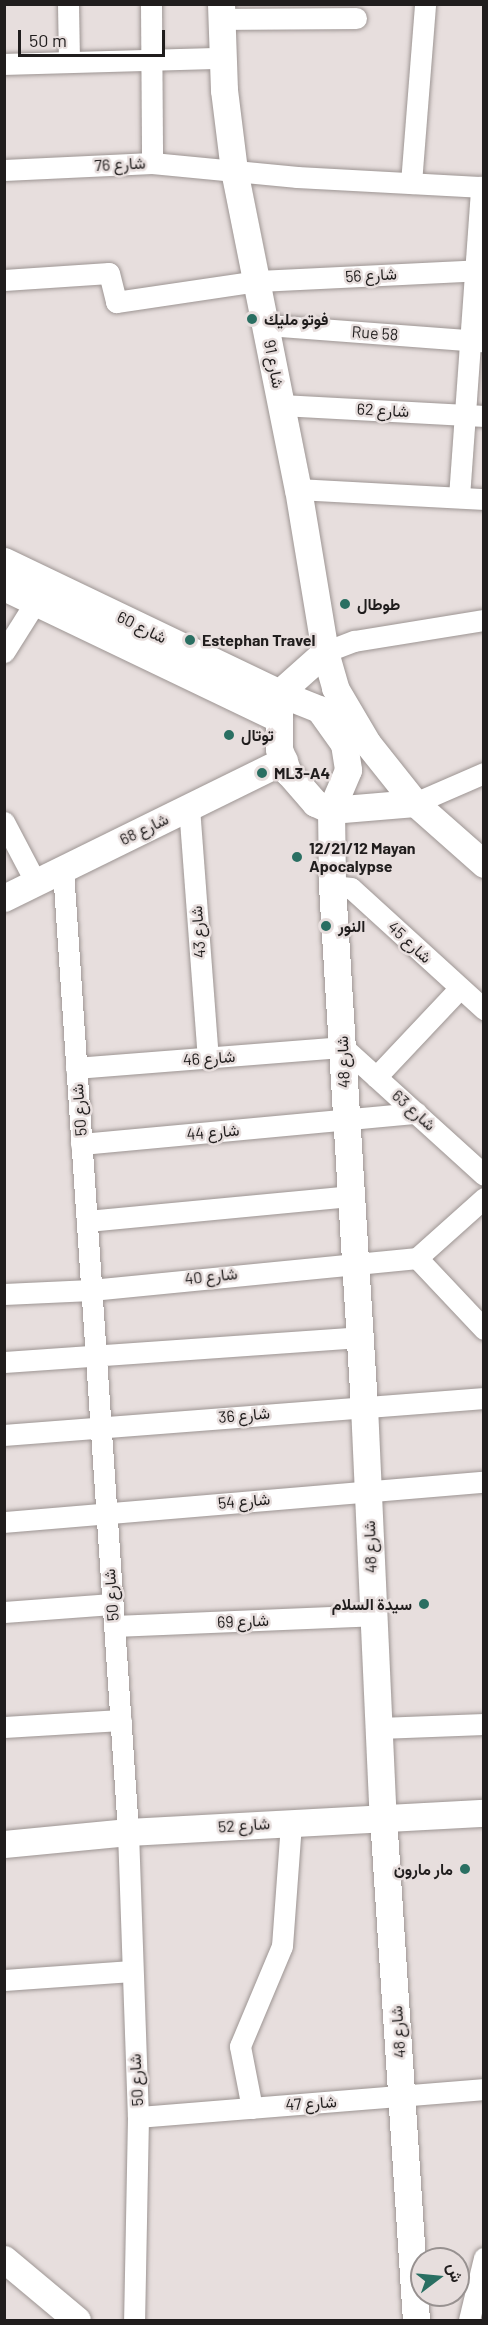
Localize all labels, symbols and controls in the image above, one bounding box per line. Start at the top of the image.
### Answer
scale bar [21,18,168,56]
text: 50 m [29,29,67,51]
street label: شارع 76 [94,153,146,175]
street label: شارع 56 [345,264,397,286]
place label: فوتو مليك [264,309,328,329]
marker: فوتو مليك [245,312,259,326]
street label: Rue 58 [351,322,399,344]
street label: شارع 91 [260,338,288,390]
street label: شارع 62 [356,399,410,421]
place label: طوطال [357,594,400,614]
marker: طوطال [338,597,352,611]
street label: شارع 60 [114,607,170,647]
place label: Estephan Travel [202,630,315,650]
marker: Estephan Travel [183,633,197,647]
place label: توتال [241,725,274,745]
marker: توتال [222,728,236,742]
place label: ML3-A4 [274,763,330,783]
marker: ML3-A4 [255,766,269,780]
street label: شارع 68 [116,809,172,849]
place label: 12/21/12 Mayan Apocalypse [309,838,416,876]
marker: 12/21/12 Mayan Apocalypse [290,850,304,864]
street label: شارع 43 [187,905,209,959]
place label: النور [338,916,365,936]
street label: شارع 45 [384,917,436,967]
marker: النور [319,919,333,933]
street label: شارع 48 [332,1035,354,1089]
street label: شارع 46 [182,1047,236,1069]
street label: شارع 50 [68,1083,90,1137]
street label: شارع 63 [388,1086,440,1134]
street label: شارع 44 [186,1120,240,1144]
street label: شارع 40 [184,1264,238,1288]
street label: شارع 36 [217,1403,271,1427]
street label: شارع 54 [217,1489,271,1513]
street label: شارع 48 [359,1520,381,1574]
street label: شارع 50 [100,1568,122,1622]
place label: سيدة السلام [332,1594,412,1614]
marker: سيدة السلام [417,1597,431,1611]
street label: شارع 69 [217,1610,269,1632]
street label: شارع 52 [217,1814,271,1836]
place label: مار مارون [394,1859,453,1879]
marker: مار مارون [458,1862,472,1876]
street label: شارع 48 [387,2005,409,2059]
street label: شارع 50 [125,2053,147,2107]
street label: شارع 47 [285,2092,337,2114]
north arrow [410,2247,470,2307]
text: ش [444,2261,468,2284]

